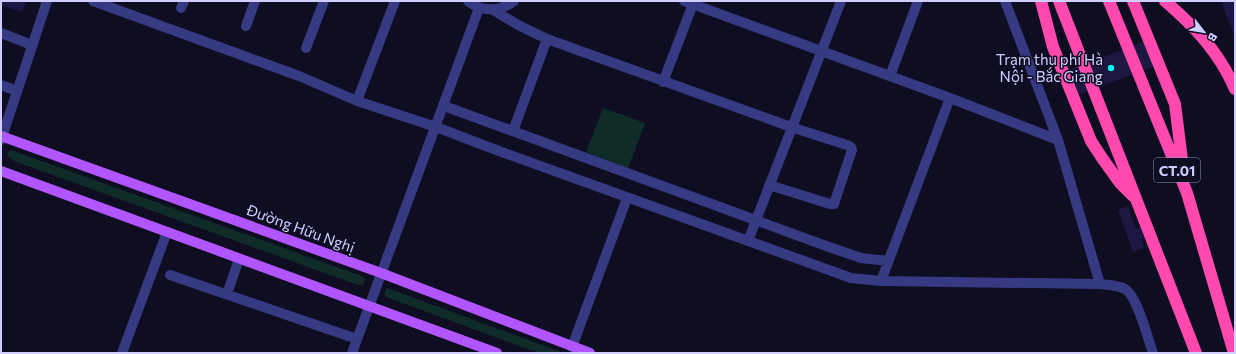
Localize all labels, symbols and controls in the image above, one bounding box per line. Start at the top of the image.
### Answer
north arrow [1184,12,1224,52]
text: B [1206,31,1220,44]
place label: Trạm thu phí Hà Nội - Bắc Giang [996,50,1103,85]
marker: Trạm thu phí Hà Nội - Bắc Giang [1106,63,1116,73]
road number: CT.01 [1154,158,1200,182]
street label: Đường Hữu Nghị [244,200,357,256]

